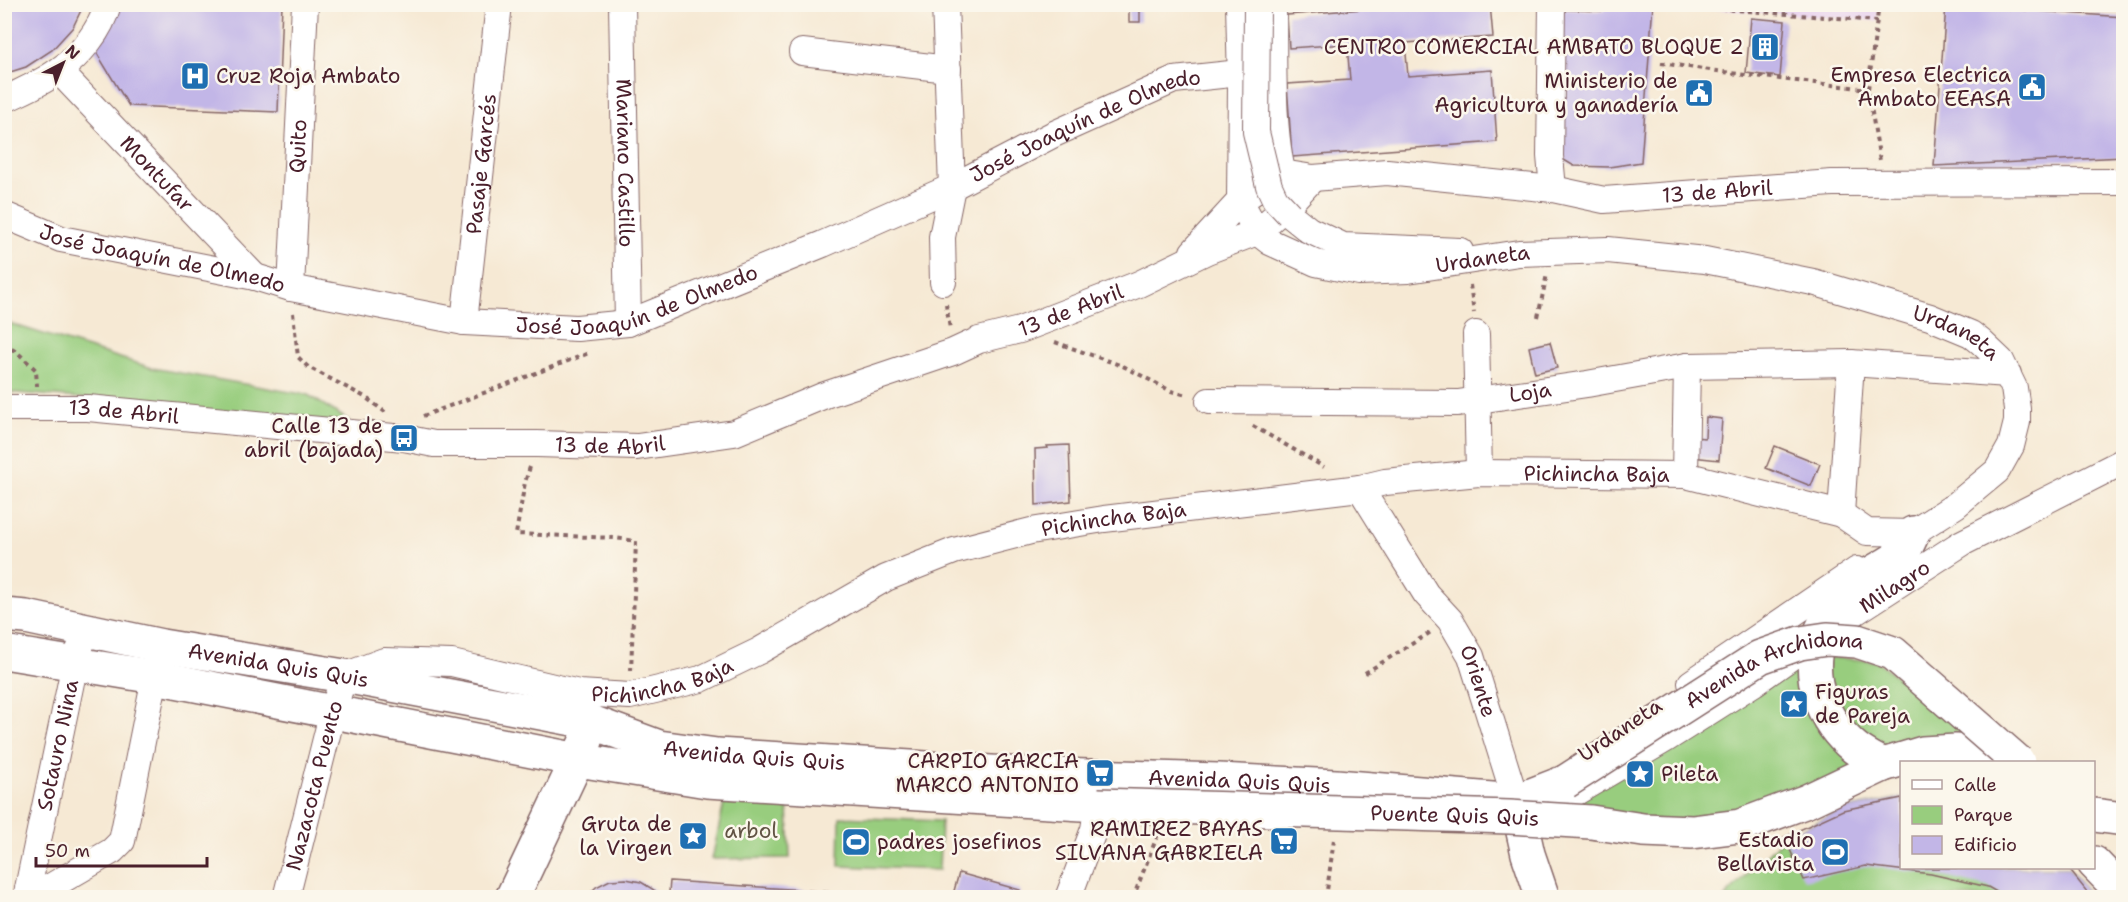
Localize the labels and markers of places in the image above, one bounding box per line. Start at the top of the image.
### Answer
building icon: CENTRO COMERCIAL AMBATO BLOQUE 2 [1749,31,1781,63]
place label: CENTRO COMERCIAL AMBATO BLOQUE 2 [1324,33,1744,61]
hospital icon: Cruz Roja Ambato [179,60,211,92]
place label: Empresa Electrica Ambato EEASA [1830,61,2011,113]
place label: Cruz Roja Ambato [216,62,401,90]
place label: Ministerio de Agricultura y ganadería [1434,67,1678,119]
public building icon: Empresa Electrica Ambato EEASA [2016,71,2048,103]
public building icon: Ministerio de Agricultura y ganadería [1683,77,1715,109]
place label: Calle 13 de abril (bajada) [244,412,383,464]
bus stop icon: Calle 13 de abril (bajada) [388,422,420,454]
place label: Figuras de Pareja [1815,678,1910,730]
place icon: Figuras de Pareja [1778,688,1810,720]
place label: CARPIO GARCIA MARCO ANTONIO [895,747,1079,799]
supermarket icon: CARPIO GARCIA MARCO ANTONIO [1084,757,1116,789]
place icon: Pileta [1624,758,1656,790]
place label: Pileta [1661,760,1718,788]
place label: Gruta de la Virgen [580,810,672,862]
place label: RAMIREZ BAYAS SILVANA GABRIELA [1055,815,1263,867]
place icon: Gruta de la Virgen [677,820,709,852]
supermarket icon: RAMIREZ BAYAS SILVANA GABRIELA [1268,825,1300,857]
sports icon: padres josefinos [840,826,872,858]
place label: Estadio Bellavista [1717,826,1814,878]
place label: padres josefinos [877,828,1042,856]
sports icon: Estadio Bellavista [1819,836,1851,868]

